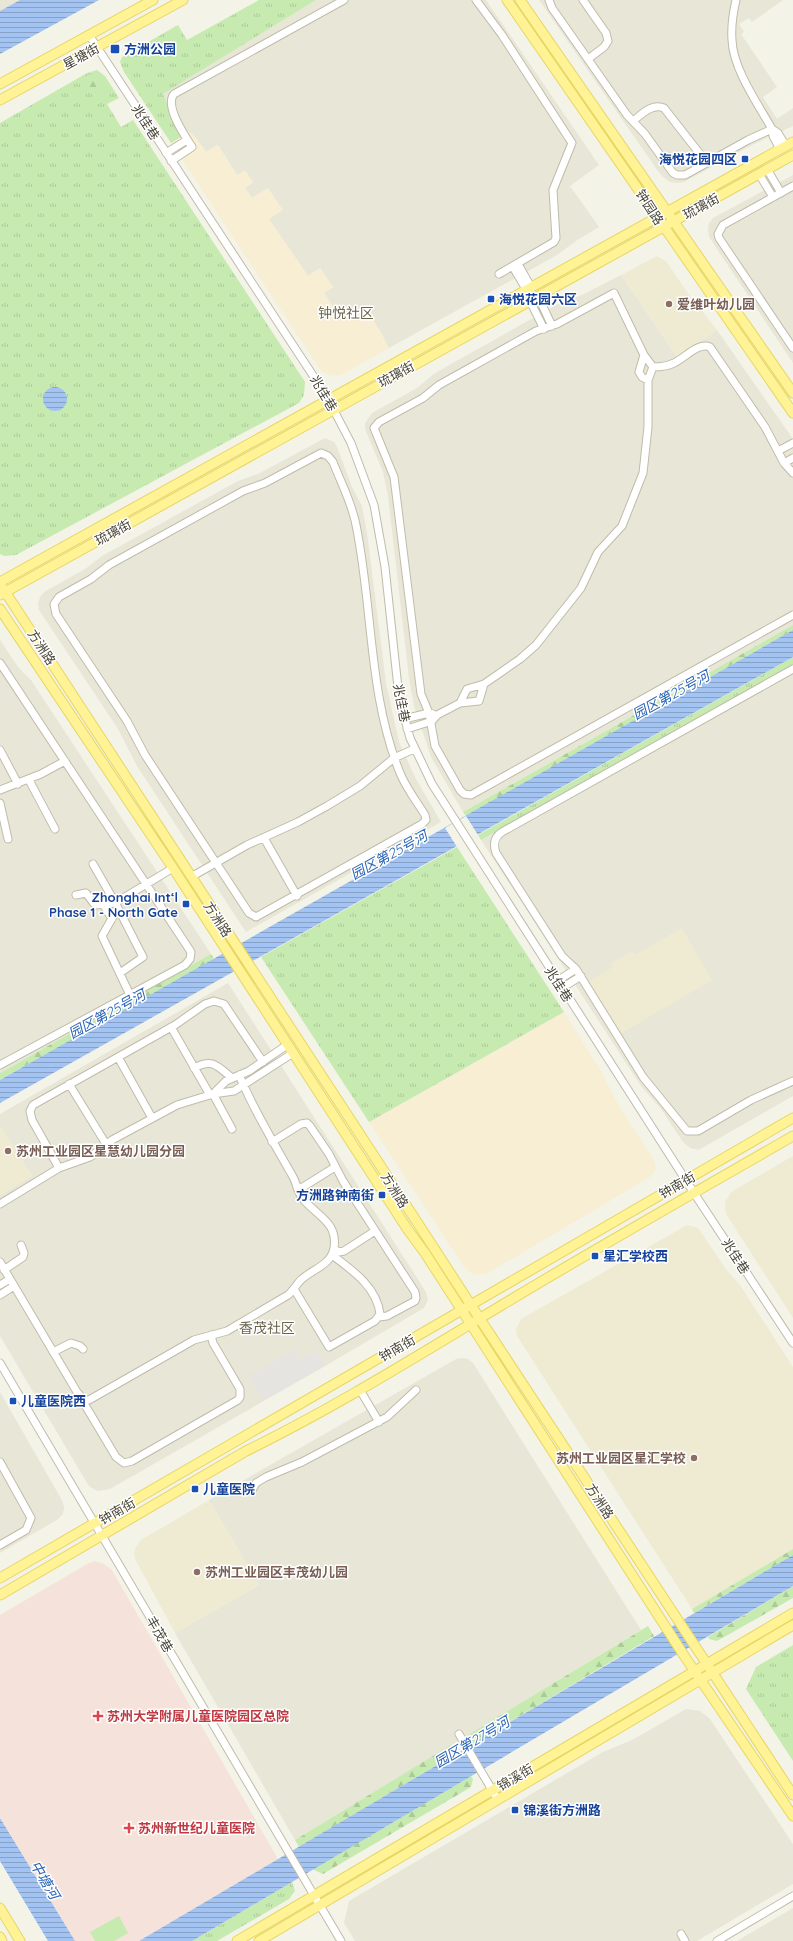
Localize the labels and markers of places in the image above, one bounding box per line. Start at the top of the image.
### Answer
place label: 方洲公园 [124,41,176,57]
marker: 方洲公园 [109,43,121,55]
place label: 海悦花园四区 [659,151,737,167]
marker: 海悦花园四区 [740,154,750,164]
place label: 海悦花园六区 [499,291,577,307]
marker: 海悦花园六区 [486,294,496,304]
place label: 爱维叶幼儿园 [677,296,755,312]
marker: 爱维叶幼儿园 [664,299,674,309]
place label: Zhonghai Int‘l Phase 1 - North Gate [49,889,178,920]
marker: Zhonghai Int‘l Phase 1 - North Gate [181,899,191,909]
place label: 苏州工业园区星慧幼儿园分园 [16,1143,185,1159]
marker: 苏州工业园区星慧幼儿园分园 [3,1146,13,1156]
place label: 方洲路钟南街 [296,1187,374,1203]
marker: 方洲路钟南街 [377,1190,387,1200]
place label: 星汇学校西 [603,1248,668,1264]
marker: 星汇学校西 [590,1251,600,1261]
place label: 儿童医院西 [21,1393,86,1409]
marker: 儿童医院西 [8,1396,18,1406]
place label: 苏州工业园区星汇学校 [556,1450,686,1466]
marker: 苏州工业园区星汇学校 [689,1453,699,1463]
place label: 儿童医院 [203,1481,255,1497]
marker: 儿童医院 [190,1484,200,1494]
place label: 苏州工业园区丰茂幼儿园 [205,1564,348,1580]
marker: 苏州工业园区丰茂幼儿园 [192,1567,202,1577]
place label: 苏州大学附属儿童医院园区总院 [107,1708,289,1724]
marker: 苏州大学附属儿童医院园区总院 [92,1710,104,1722]
place label: 锦溪街方洲路 [523,1802,601,1818]
marker: 锦溪街方洲路 [510,1805,520,1815]
place label: 苏州新世纪儿童医院 [138,1820,255,1836]
marker: 苏州新世纪儿童医院 [123,1822,135,1834]

